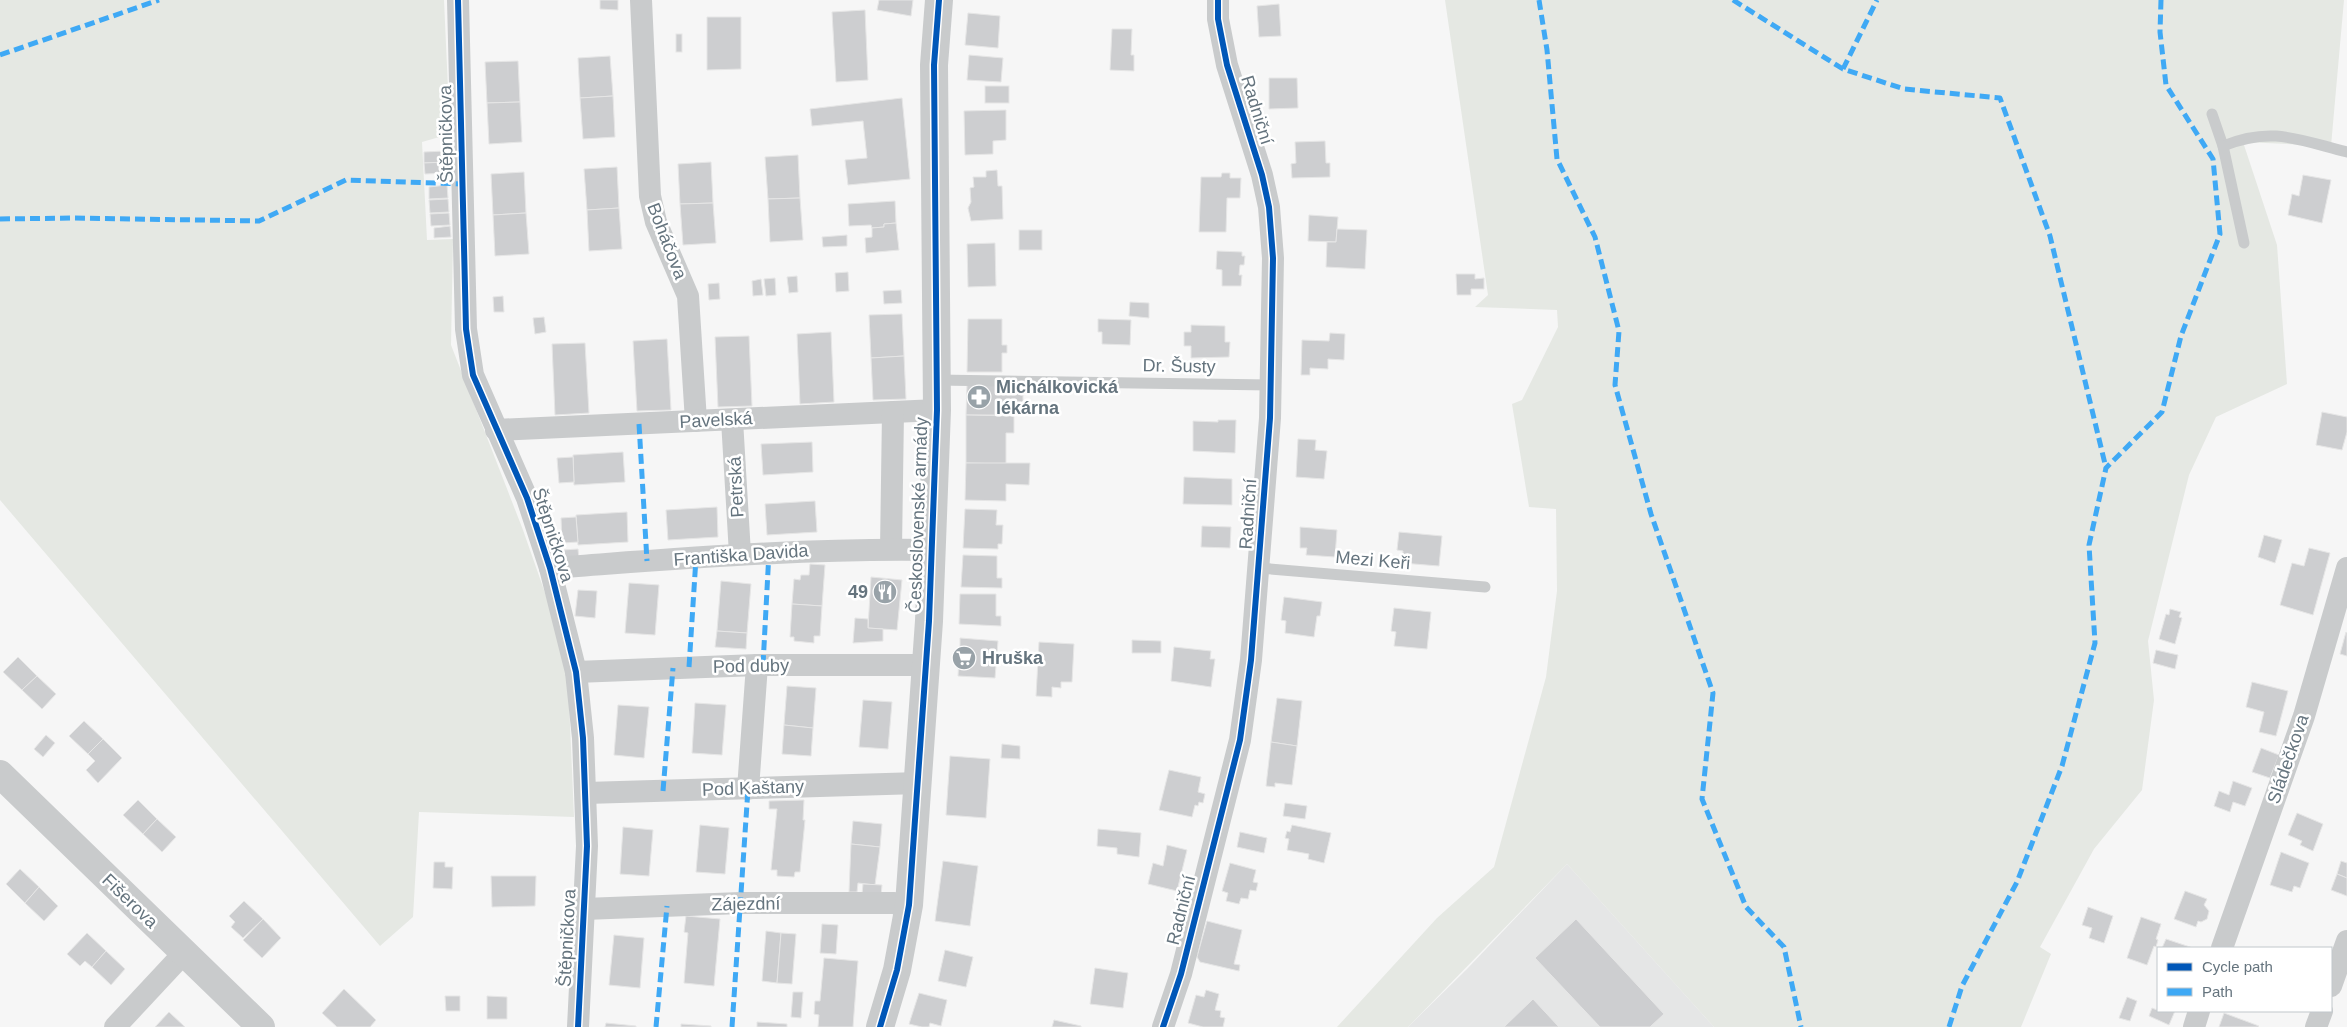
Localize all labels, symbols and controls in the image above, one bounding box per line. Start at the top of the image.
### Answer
street label: Radniční [1237,73,1277,147]
street label: Štěpničkova [434,84,457,183]
street label: Boháčova [643,200,691,283]
street label: Dr. Šusty [1142,354,1216,377]
place label: Michálkovická lékárna [996,377,1119,418]
pharmacy icon: Michálkovická lékárna [966,384,992,410]
street label: Pavelská [679,408,754,432]
street label: Československé armády [904,417,931,613]
street label: Petrská [724,455,748,518]
street label: Radniční [1236,478,1260,550]
street label: Štěpničkova [528,485,579,586]
street label: Františka Davida [673,540,810,570]
street label: Mezi Keři [1335,547,1411,573]
restaurant icon: 49 [872,579,898,605]
place label: 49 [848,582,868,602]
supermarket icon: Hruška [951,645,977,671]
place label: Hruška [982,648,1044,668]
street label: Pod duby [713,655,789,677]
street label: Sládečkova [2263,711,2313,806]
street label: Pod Kaštany [702,776,804,800]
street label: Fišerova [98,870,162,933]
street label: Radniční [1163,873,1199,947]
street label: Štěpničkova [553,887,580,987]
street label: Zájezdní [711,893,781,915]
legend [2157,947,2332,1012]
text: Cycle path [2202,958,2273,975]
text: Path [2202,983,2233,1000]

